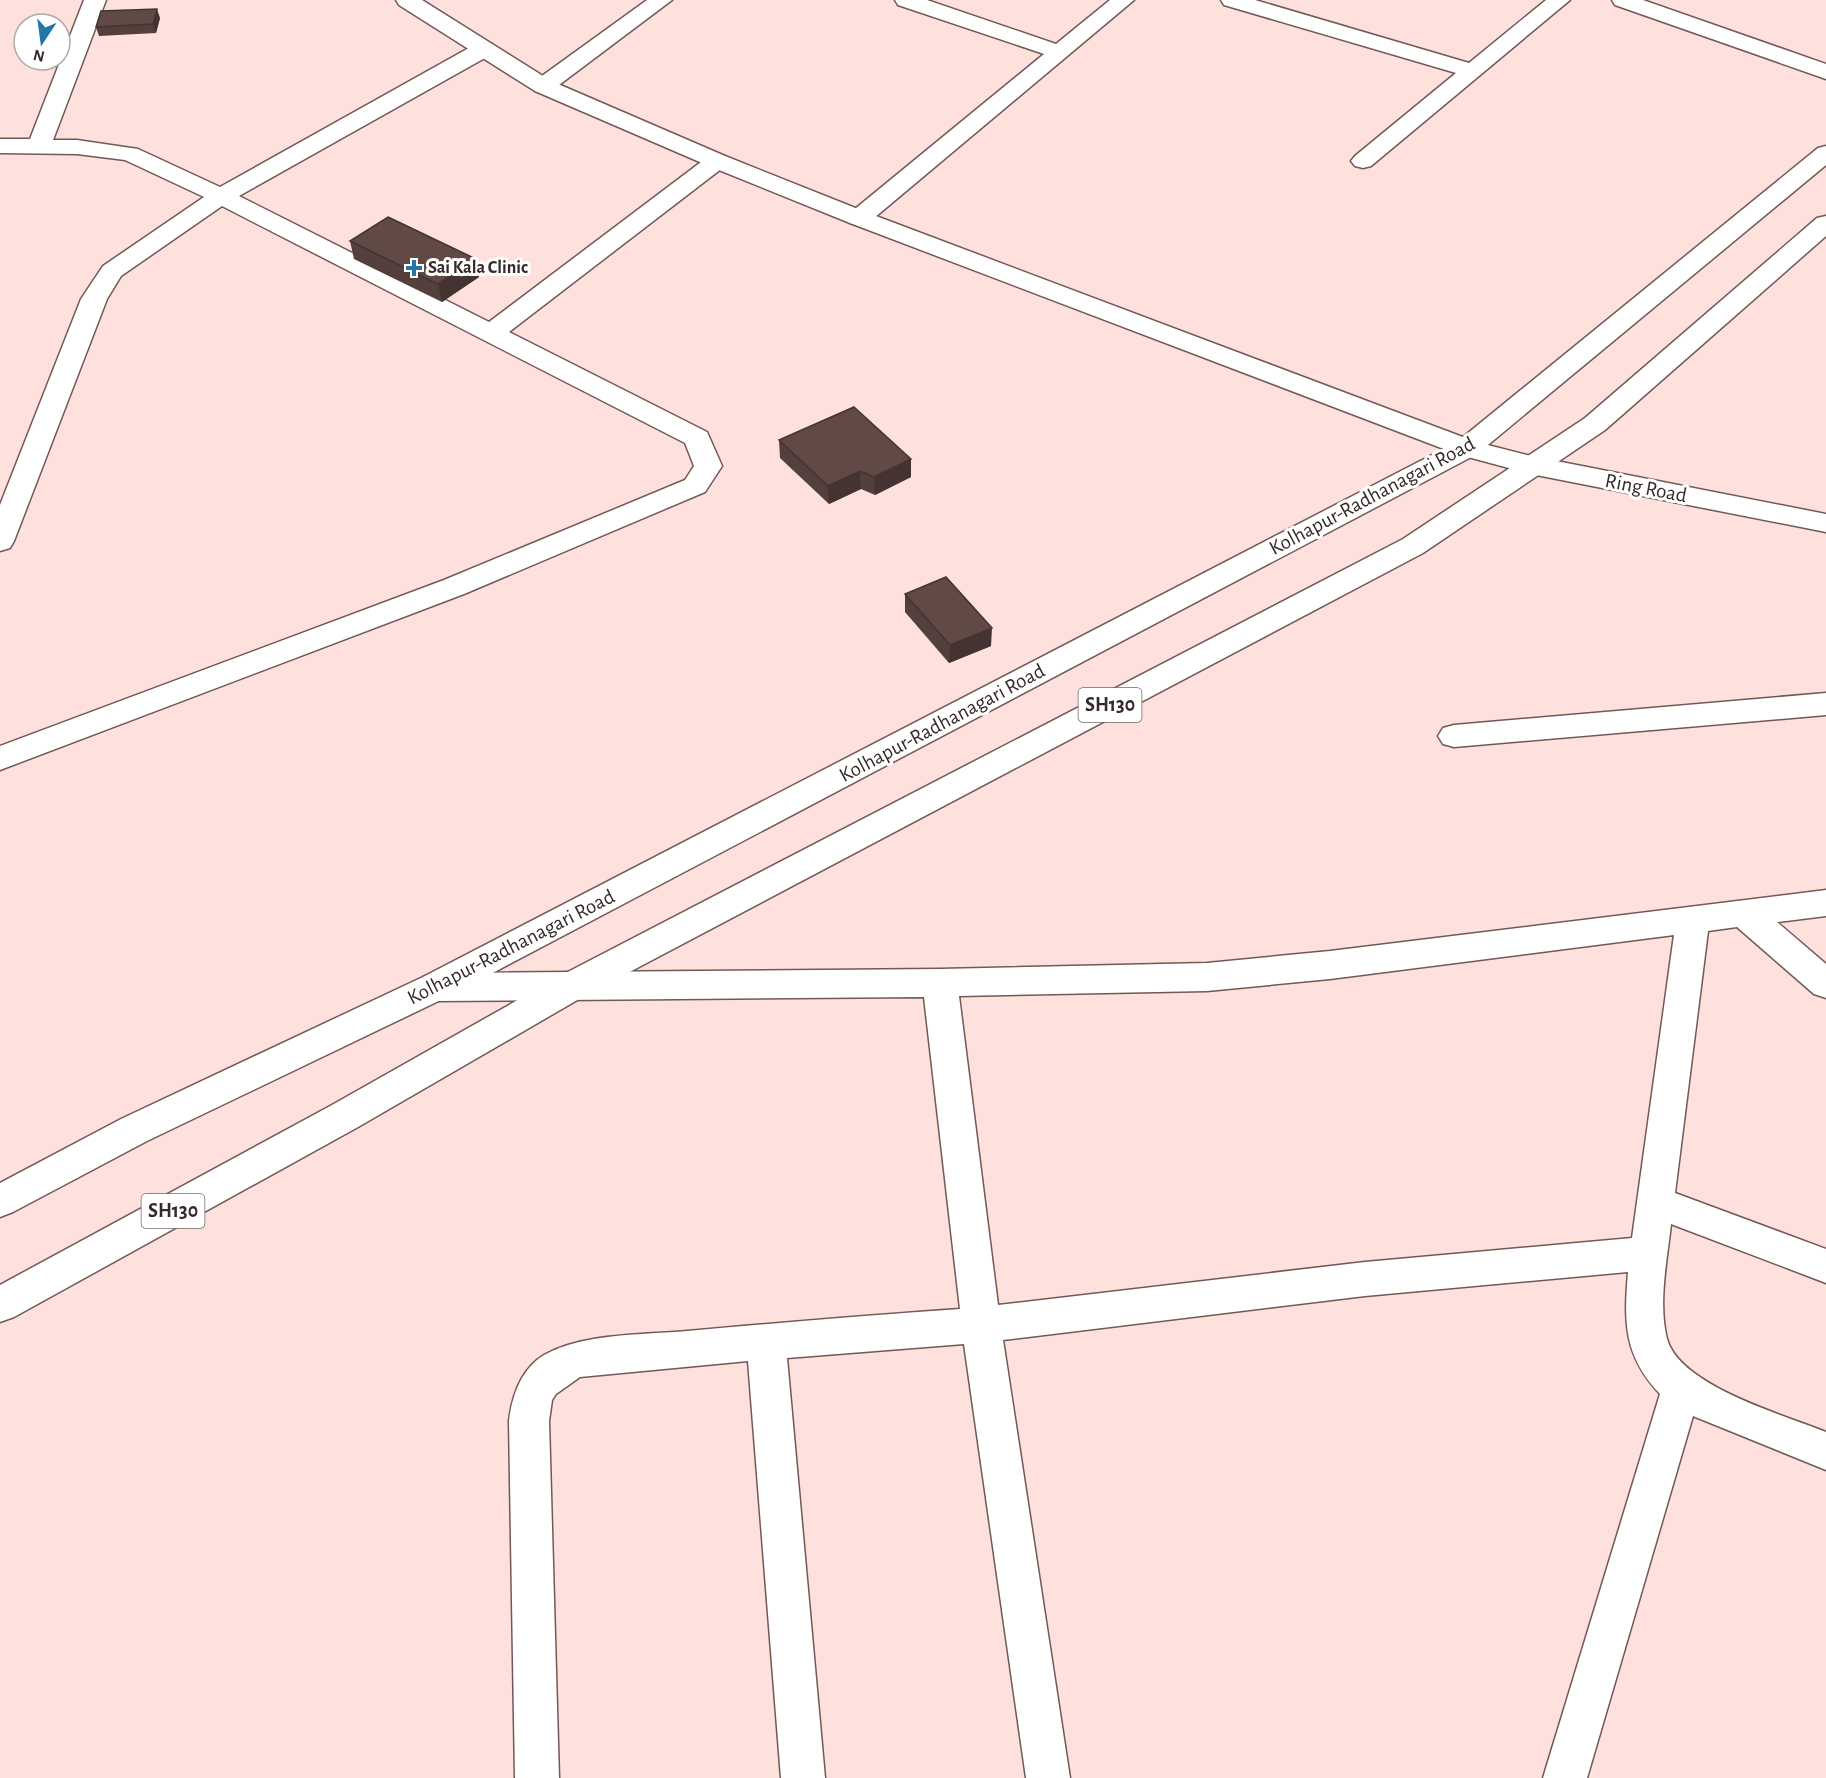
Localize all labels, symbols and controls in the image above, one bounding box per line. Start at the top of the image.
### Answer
north arrow [12,12,72,72]
text: N [32,47,46,65]
marker: Sai Kala Clinic [405,259,423,277]
place label: Sai Kala Clinic [428,259,528,277]
street label: Kolhapur-Radhanagari Road [1266,433,1478,559]
street label: Ring Road [1603,470,1689,506]
street label: Kolhapur-Radhanagari Road [836,660,1048,786]
road number: SH130 [1078,688,1142,722]
street label: Kolhapur-Radhanagari Road [404,885,618,1008]
road number: SH130 [142,1194,204,1228]

